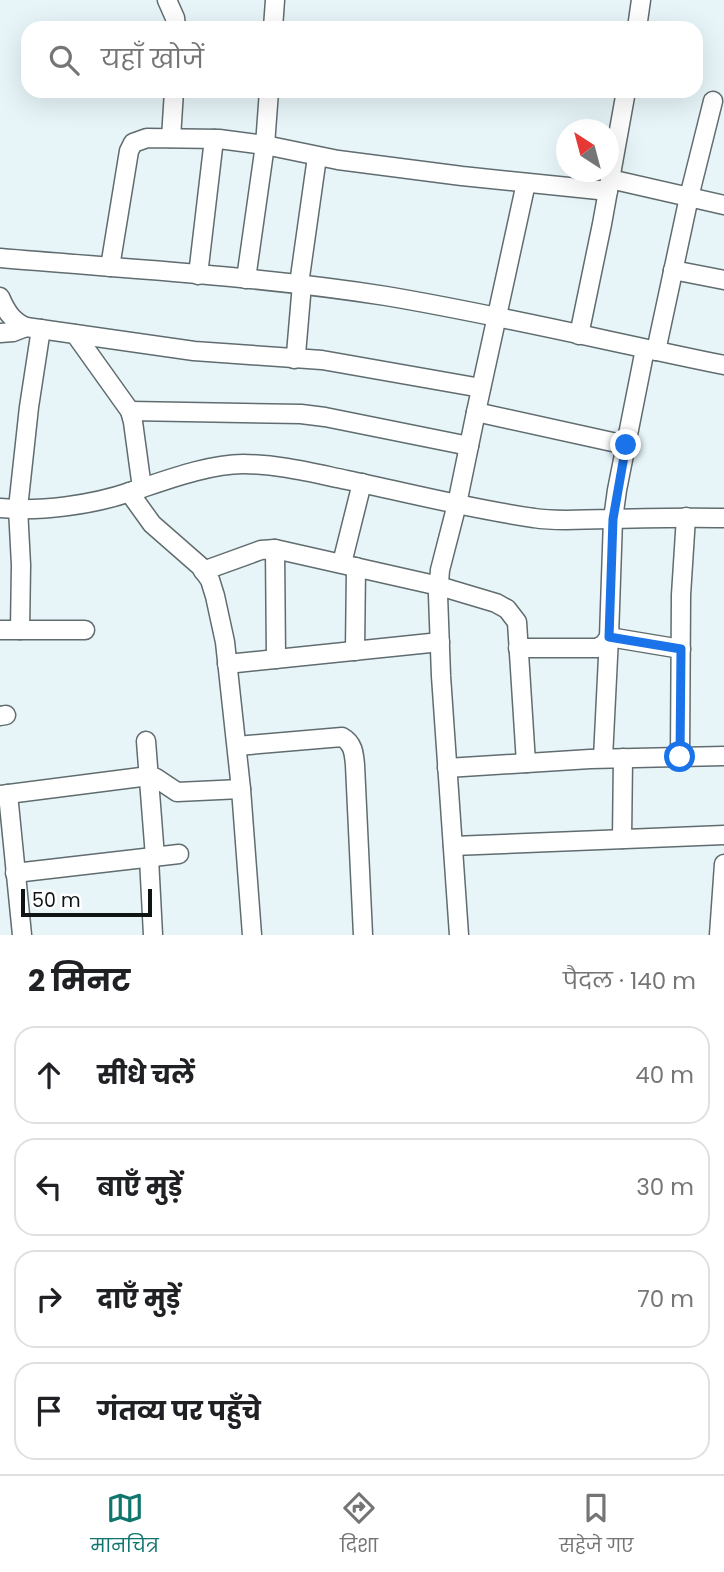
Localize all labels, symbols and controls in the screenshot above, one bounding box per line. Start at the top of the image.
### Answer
search box [21,21,703,98]
icon: search [45,41,83,79]
text: यहाँ खोजें [101,41,204,77]
north arrow [556,119,619,182]
route end [610,429,641,460]
route start [664,741,695,772]
scale bar [21,886,152,918]
text: 50 m [32,887,81,914]
text: 2 मिनट [28,959,130,1002]
text: पैदल · 140 m [563,965,696,997]
icon: ahead [30,1056,68,1094]
text: सीधे चलें [97,1057,195,1093]
text: 40 m [635,1059,694,1091]
icon: left [30,1168,68,1206]
text: बाएँ मुड़ें [97,1169,182,1205]
text: 30 m [636,1171,694,1203]
icon: right [30,1280,68,1318]
text: दाएँ मुड़ें [97,1281,180,1317]
text: 70 m [637,1283,694,1315]
icon: arrive [30,1392,68,1430]
text: गंतव्य पर पहुँचे [97,1393,261,1429]
tab: मानचित्र [91,1489,159,1560]
tab: दिशा [340,1489,378,1560]
tab: सहेजे गए [559,1489,633,1560]

